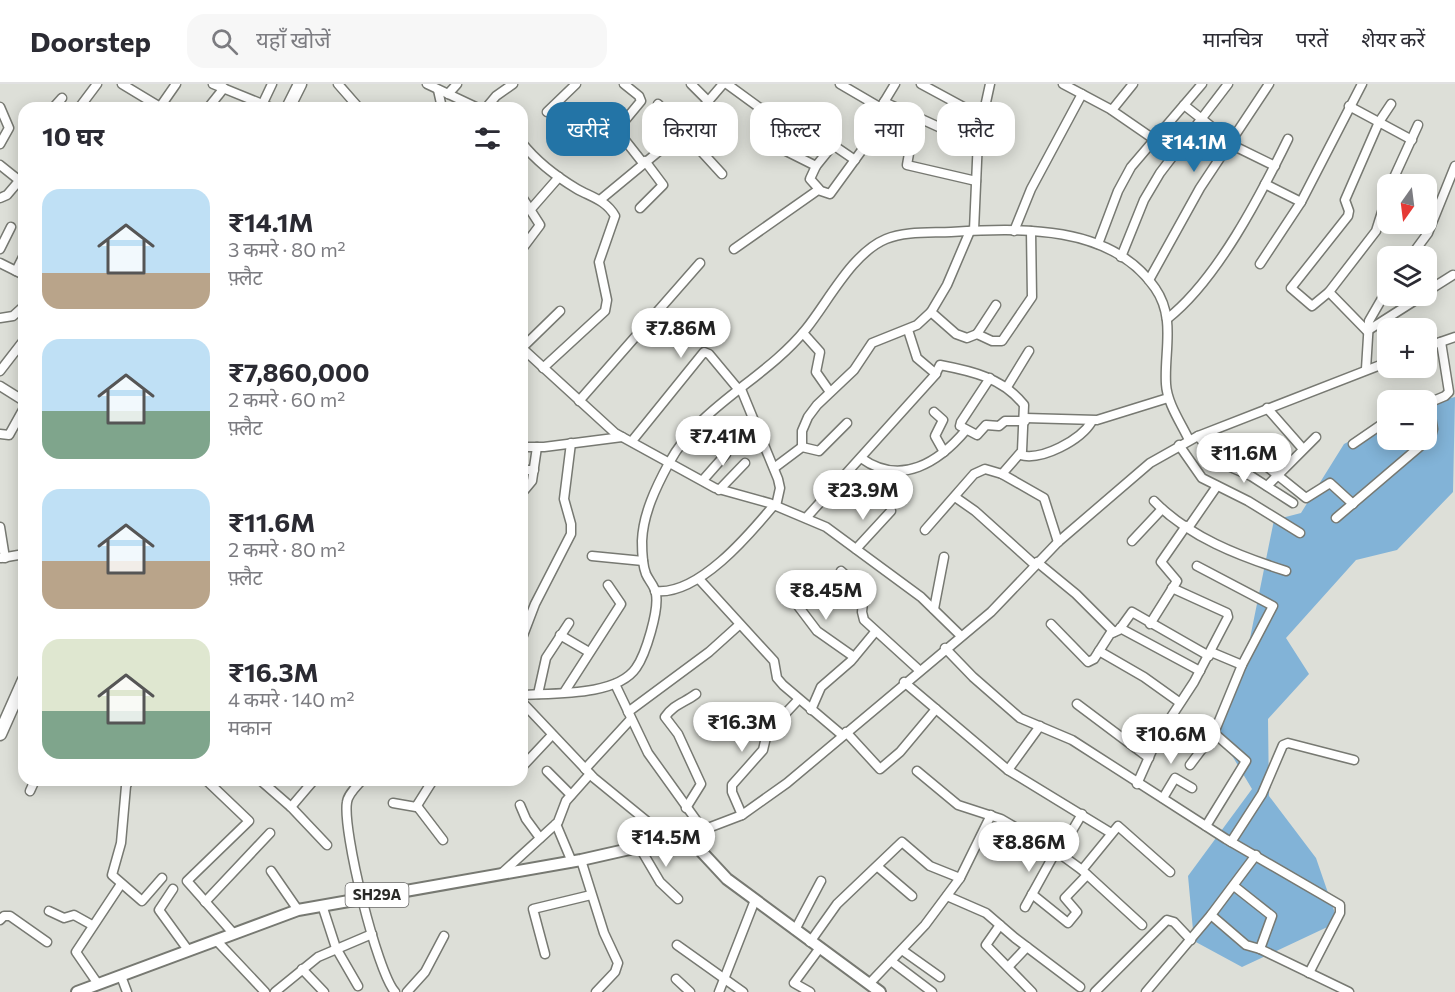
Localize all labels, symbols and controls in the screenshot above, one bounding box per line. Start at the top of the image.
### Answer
search box [187,14,607,68]
text: Doorstep [30,24,151,58]
icon: search [208,25,241,58]
text: यहाँ खोजें [256,26,330,53]
text: मानचित्र [1203,26,1263,51]
text: परतें [1296,26,1328,51]
text: शेयर करें [1361,26,1425,51]
chip: खरीदें [546,102,630,156]
chip: किराया [642,102,738,156]
chip: फ़िल्टर [750,102,842,156]
chip: नया [854,102,925,156]
chip: फ़्लैट [937,102,1015,156]
text: 10 घर [42,120,104,151]
icon: filters [471,122,504,155]
pin: ₹14.1M [1145,122,1243,173]
text: ₹14.1M [1161,129,1227,153]
north arrow [1377,174,1437,234]
map controls [1377,174,1437,450]
text: ₹14.1M [228,206,313,237]
icon: home [90,213,162,285]
text: 3 कमरे · 80 m² [228,237,346,261]
button: layers [1377,246,1437,306]
text: फ़्लैट [228,265,263,289]
pin: ₹7.86M [632,308,730,359]
text: ₹7.86M [646,315,716,339]
button: + [1377,318,1437,378]
text: ₹7,860,000 [228,356,369,387]
icon: home [90,363,162,435]
text: 2 कमरे · 60 m² [228,387,345,411]
button: − [1377,390,1437,450]
text: फ़्लैट [228,415,263,439]
pin: ₹7.41M [674,416,772,467]
text: ₹7.41M [690,423,756,447]
pin: ₹11.6M [1195,433,1293,484]
text: ₹11.6M [1210,440,1278,464]
pin: ₹23.9M [814,470,912,521]
text: ₹23.9M [827,477,899,501]
text: ₹11.6M [228,506,315,537]
icon: home [90,513,162,585]
text: 2 कमरे · 80 m² [228,537,345,561]
text: फ़्लैट [228,565,263,589]
pin: ₹8.45M [777,570,875,621]
text: ₹8.45M [790,577,862,601]
text: ₹16.3M [228,656,319,687]
icon: home [90,663,162,735]
text: 4 कमरे · 140 m² [228,687,355,711]
pin: ₹16.3M [693,702,791,753]
text: ₹16.3M [707,709,777,733]
pin: ₹10.6M [1122,714,1220,765]
text: मकान [228,715,272,739]
text: ₹10.6M [1135,721,1207,745]
pin: ₹14.5M [617,817,715,868]
pin: ₹8.86M [980,822,1078,873]
text: ₹14.5M [631,824,701,848]
text: ₹8.86M [992,829,1066,853]
road number: SH29A [346,883,409,907]

